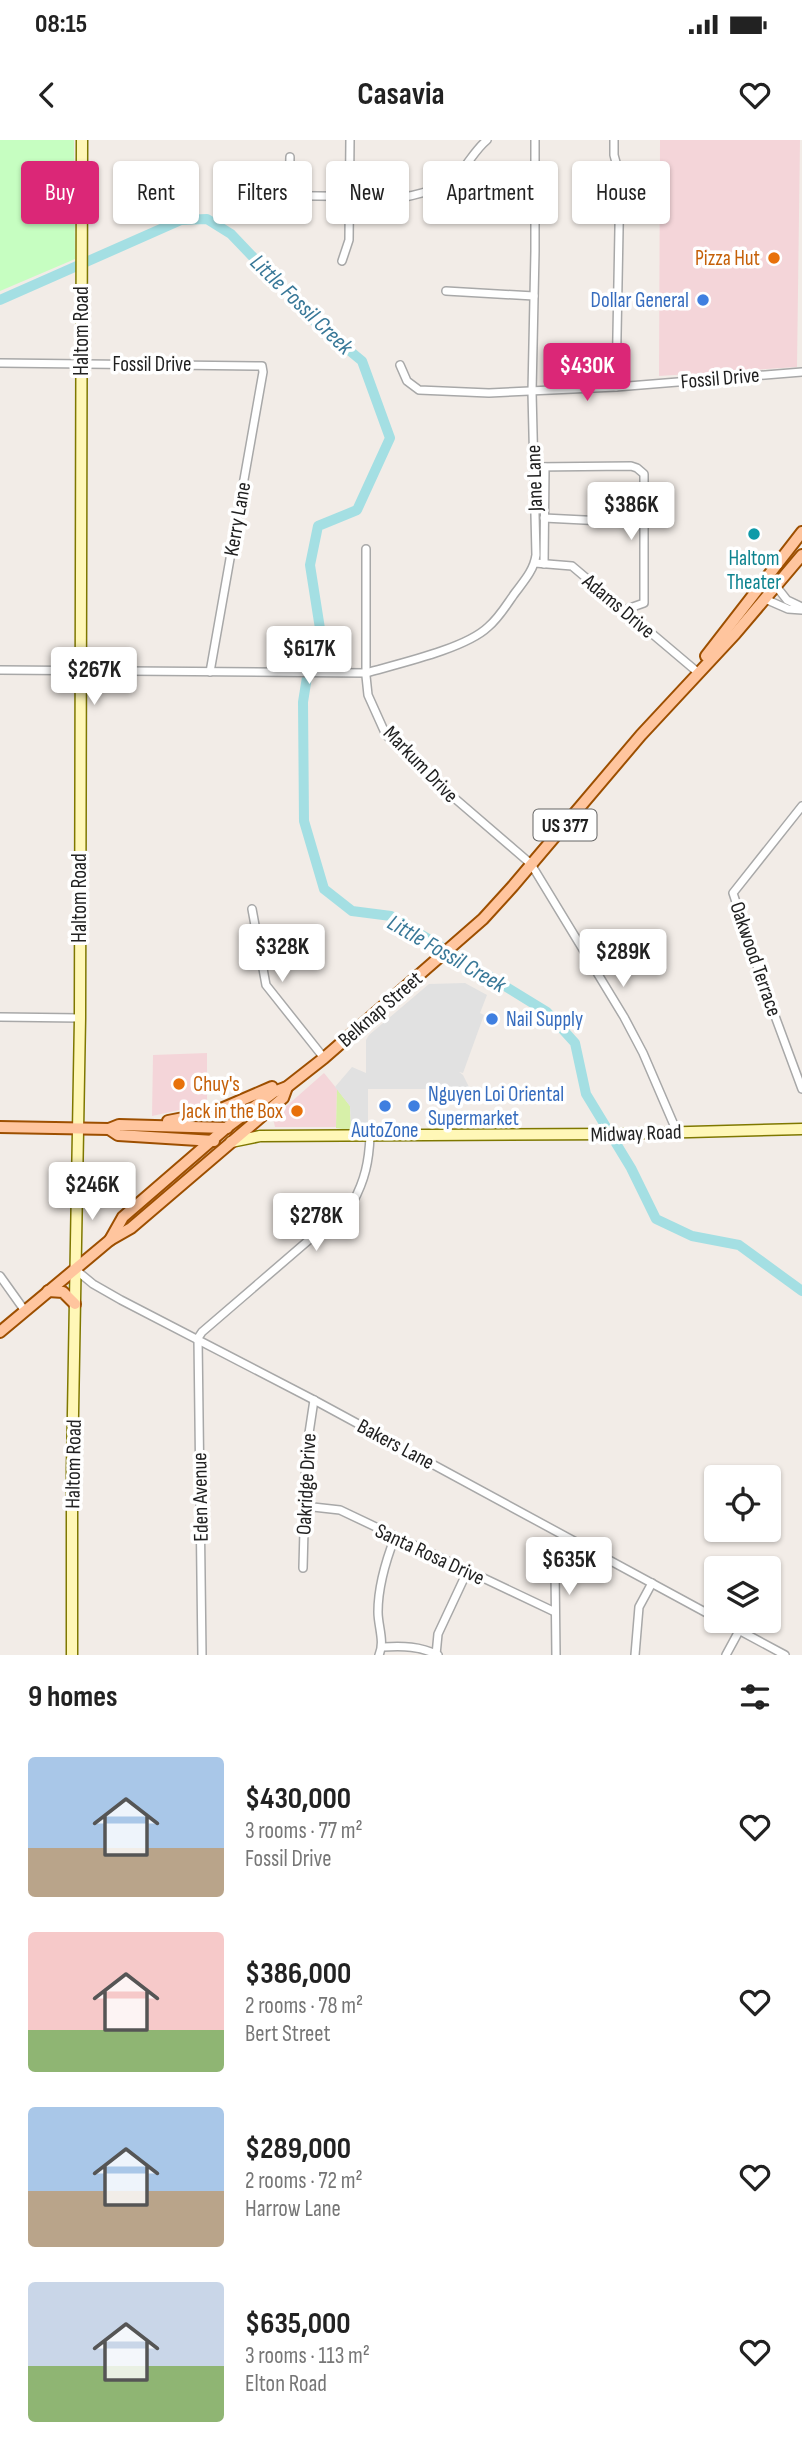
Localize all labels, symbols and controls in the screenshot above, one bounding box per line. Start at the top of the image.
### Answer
text: 08:15 [35,9,87,40]
text: Casavia [357,75,445,114]
icon: back [28,76,66,114]
icon: heart [736,76,774,114]
chip: Buy [21,161,99,224]
chip: Rent [113,161,199,224]
chip: Filters [213,161,312,224]
chip: New [326,161,409,224]
chip: Apartment [423,161,558,224]
chip: House [572,161,670,224]
place label: Pizza Hut [695,246,760,271]
water label: Little Fossil Creek [244,249,360,362]
marker: Pizza Hut [766,250,782,266]
street label: Haltom Road [69,286,94,376]
place label: Dollar General [591,288,689,313]
marker: Dollar General [695,292,711,308]
pin: $430K [538,344,636,403]
street label: Fossil Drive [112,352,192,377]
text: $430K [559,352,615,380]
street label: Fossil Drive [680,363,761,394]
street label: Jane Lane [521,444,548,513]
street label: Kerry Lane [219,480,256,558]
pin: $386K [582,482,680,542]
text: $386K [603,491,659,519]
marker: Haltom Theater [746,526,762,542]
place label: Haltom Theater [727,546,781,595]
street label: Adams Drive [577,568,660,644]
pin: $617K [260,626,358,686]
text: $617K [283,635,336,663]
pin: $267K [45,648,143,707]
text: $267K [67,656,121,684]
street label: Markum Drive [378,721,463,808]
road number: US 377 [534,810,596,840]
street label: Haltom Road [67,853,92,943]
street label: Oakwood Terrace [724,899,787,1020]
water label: Little Fossil Creek [382,909,512,1000]
pin: $328K [233,924,331,984]
pin: $289K [574,930,672,989]
text: $328K [255,933,309,961]
text: $289K [596,938,650,966]
street label: Belknap Street [333,966,427,1053]
place label: Nail Supply [506,1007,583,1032]
marker: Nail Supply [484,1011,500,1027]
place label: Chuy's [193,1072,240,1097]
marker: Chuy's [171,1076,187,1092]
place label: Nguyen Loi Oriental Supermarket [428,1082,564,1131]
marker: AutoZone [377,1098,393,1114]
marker: Nguyen Loi Oriental Supermarket [406,1098,422,1114]
place label: Jack in the Box [181,1099,283,1124]
marker: Jack in the Box [289,1103,305,1119]
place label: AutoZone [350,1118,419,1143]
street label: Midway Road [590,1119,682,1148]
pin: $246K [43,1163,141,1222]
text: $246K [65,1171,119,1199]
pin: $278K [267,1194,365,1253]
text: $278K [289,1202,343,1230]
street label: Bakers Lane [353,1414,438,1475]
street label: Haltom Road [60,1419,87,1509]
street label: Oakridge Drive [291,1433,322,1535]
street label: Eden Avenue [187,1452,214,1542]
map controls [704,1465,781,1633]
button: locate [704,1465,781,1542]
street label: Santa Rosa Drive [371,1518,488,1591]
pin: $635K [520,1538,618,1597]
text: $635K [542,1546,596,1574]
button: layers [704,1556,781,1633]
icon: filters [736,1678,774,1716]
text: 9 homes [28,1679,118,1715]
text: $430,000 [245,1781,351,1817]
icon: home [84,1785,168,1869]
icon: heart [736,1808,774,1846]
text: 3 rooms · 77 m² [245,1817,363,1845]
text: Fossil Drive [245,1845,332,1873]
text: $386,000 [245,1956,351,1992]
icon: home [84,1960,168,2044]
icon: heart [736,1983,774,2021]
text: 2 rooms · 78 m² [245,1992,363,2020]
text: Bert Street [245,2020,331,2048]
text: $289,000 [245,2131,351,2167]
icon: home [84,2135,168,2219]
icon: heart [736,2158,774,2196]
text: 2 rooms · 72 m² [245,2167,363,2195]
text: Harrow Lane [245,2195,341,2223]
text: $635,000 [245,2306,351,2342]
icon: home [84,2310,168,2394]
icon: heart [736,2333,774,2371]
text: 3 rooms · 113 m² [245,2342,370,2370]
text: Elton Road [245,2370,327,2398]

